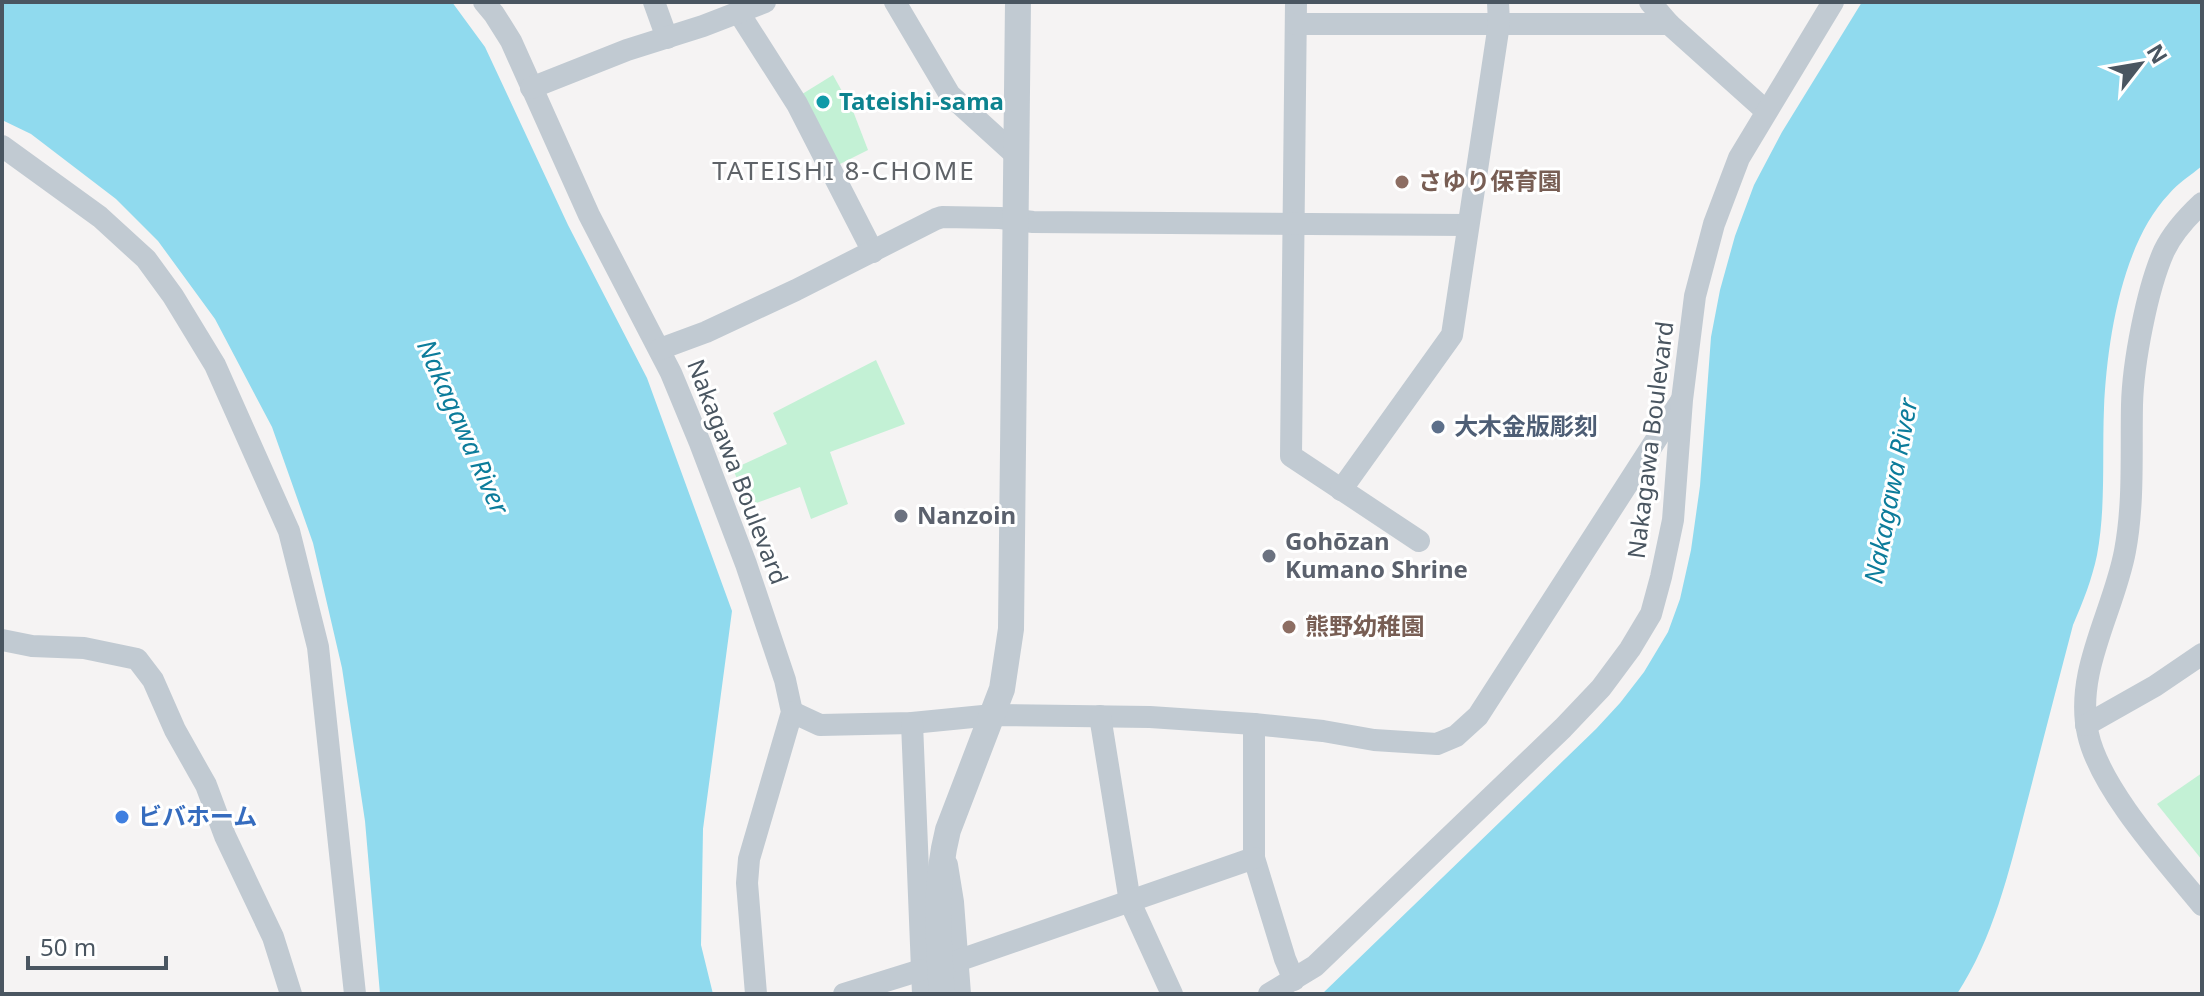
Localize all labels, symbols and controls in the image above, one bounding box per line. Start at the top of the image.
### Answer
north arrow [2100,24,2180,104]
text: N [2141,38,2175,69]
place label: Tateishi-sama [839,84,1004,117]
marker: Tateishi-sama [814,93,832,111]
district label: TATEISHI 8-CHOME [712,152,976,188]
place label: さゆり保育園 [1418,164,1562,197]
marker: さゆり保育園 [1393,173,1411,191]
street label: Nakagawa Boulevard [1619,319,1680,560]
water label: Nakagawa River [409,333,519,521]
street label: Nakagawa Boulevard [680,354,797,589]
water label: Nakagawa River [1854,393,1926,587]
place label: 大木金版彫刻 [1454,409,1598,442]
marker: 大木金版彫刻 [1429,418,1447,436]
place label: Nanzoin [917,498,1016,531]
marker: Nanzoin [892,507,910,525]
place label: Gohōzan Kumano Shrine [1285,524,1468,585]
marker: Gohōzan Kumano Shrine [1260,547,1278,565]
place label: 熊野幼稚園 [1305,609,1425,642]
marker: 熊野幼稚園 [1280,618,1298,636]
place label: ビバホーム [138,799,257,832]
marker: ビバホーム [113,808,131,826]
scale bar [28,920,166,970]
text: 50 m [40,930,96,963]

